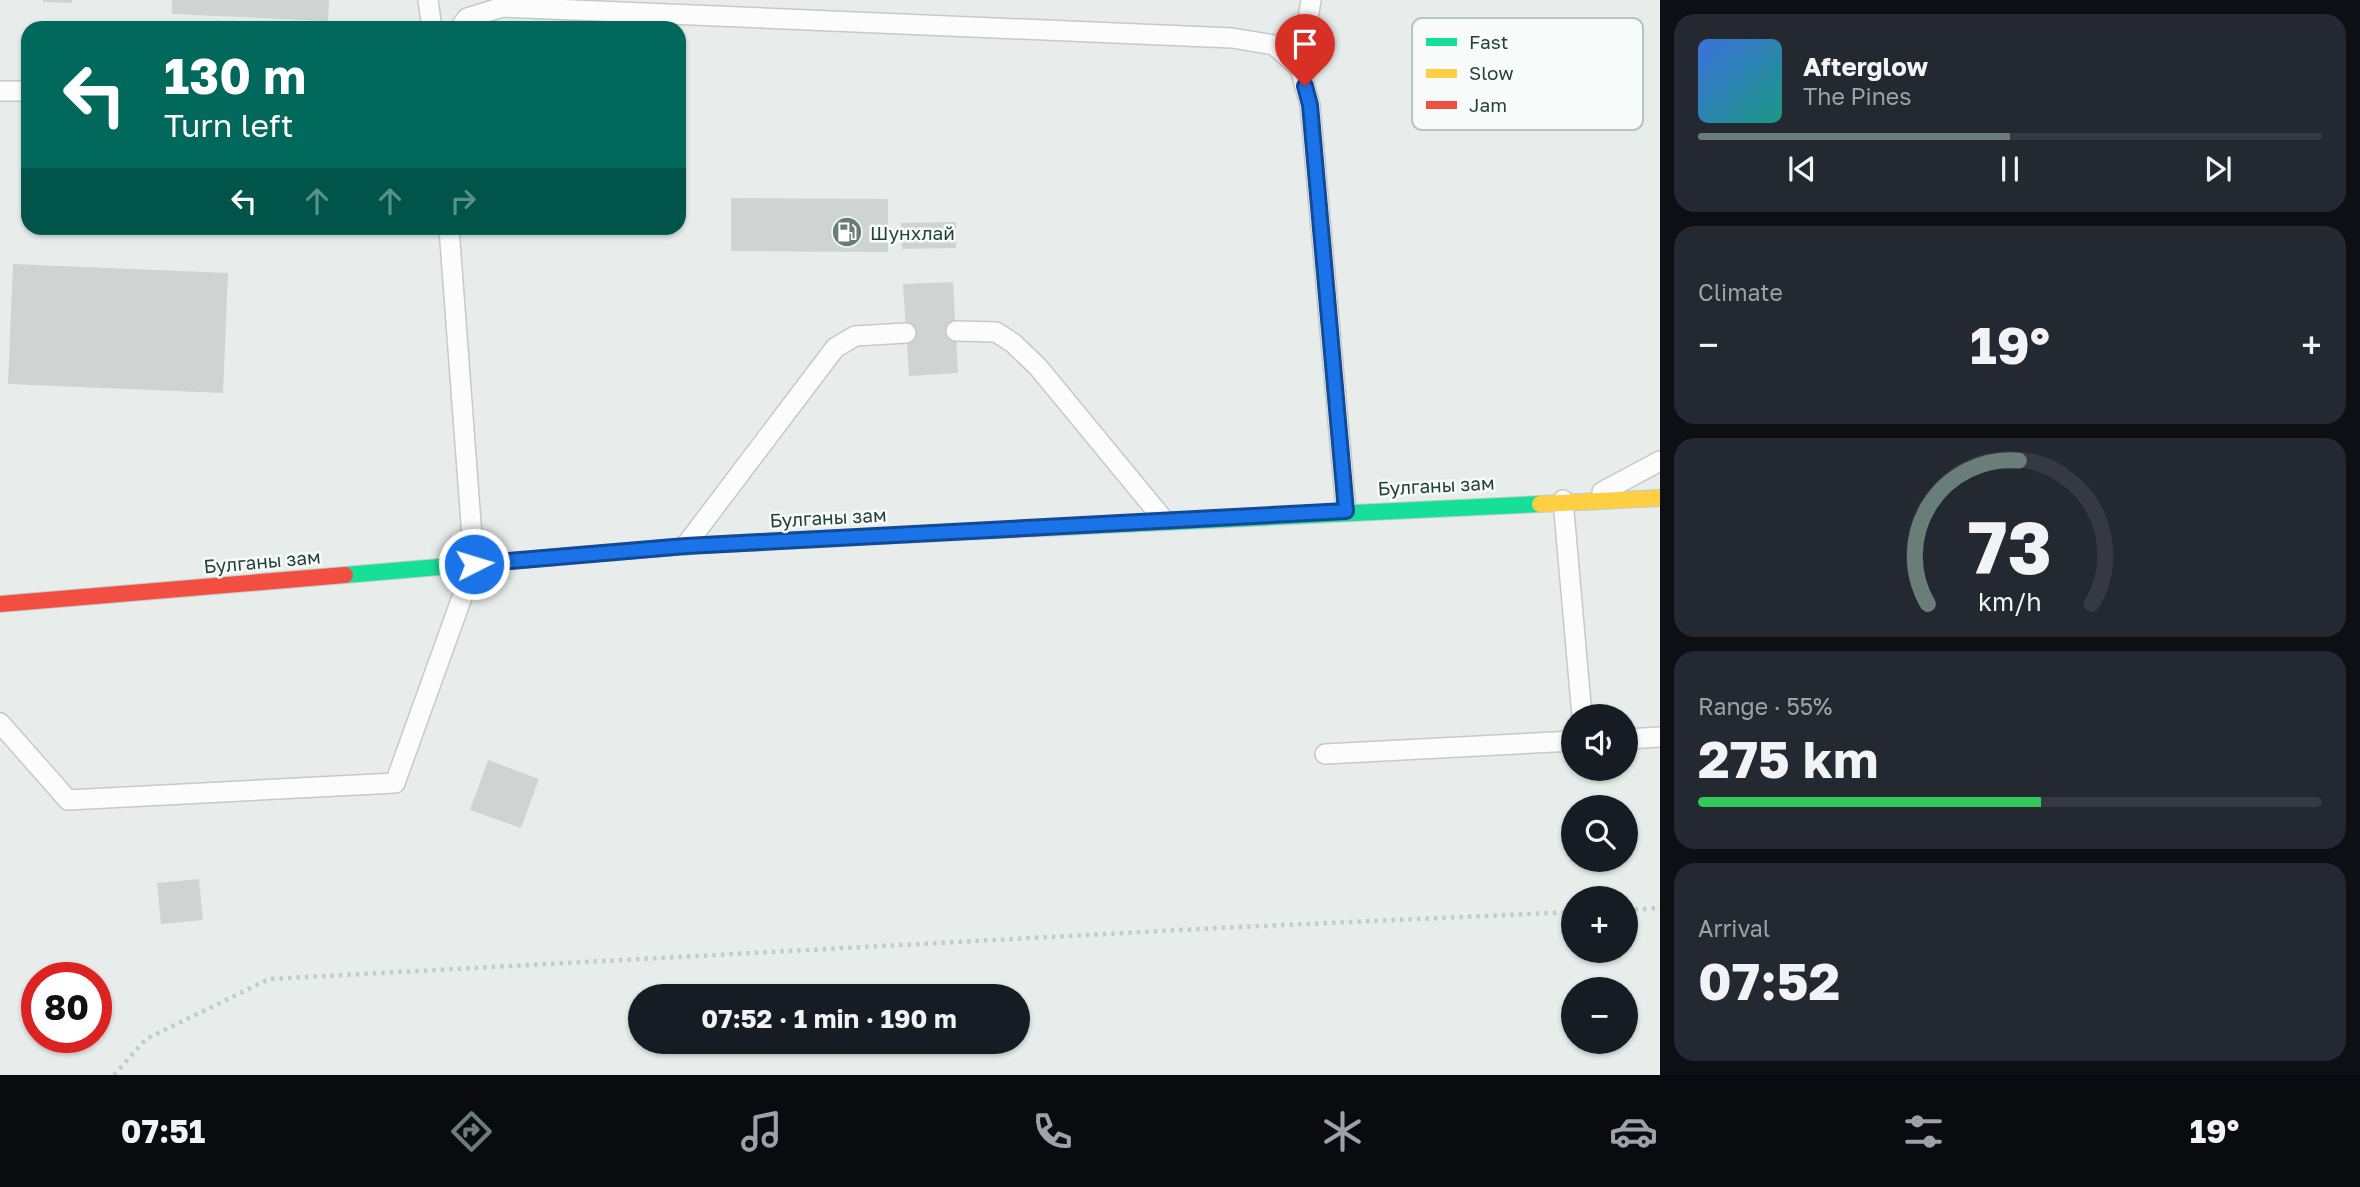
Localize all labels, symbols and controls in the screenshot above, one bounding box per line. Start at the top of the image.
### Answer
pin [1275,14,1335,86]
legend [1412,18,1643,130]
icon: arrive [1286,25,1324,63]
text: Fast [1469,30,1508,53]
text: 130 m [164,46,306,105]
icon: left [49,49,140,140]
text: Afterglow [1803,51,1928,82]
text: Slow [1469,61,1514,84]
text: The Pines [1803,82,1911,110]
text: Jam [1469,93,1507,116]
text: Turn left [164,106,293,144]
icon: previous [1783,150,1821,188]
icon: pause [1991,150,2029,188]
icon: next [2199,150,2237,188]
icon: left [225,182,263,220]
icon: ahead [298,182,336,220]
icon: ahead [371,182,409,220]
icon: right [444,182,482,220]
fuel station icon: Шунхлай [830,215,864,249]
place label: Шунхлай [870,221,955,244]
text: Climate [1698,278,1783,306]
text: 19° [1970,313,2050,375]
text: − [1698,322,1719,367]
text: + [2301,322,2322,367]
street label: Булганы зам [1377,470,1495,500]
street label: Булганы зам [769,502,887,532]
text: 73 [1968,503,2052,590]
position arrow [437,527,511,601]
street label: Булганы зам [203,544,321,578]
text: km/h [1978,585,2042,616]
text: Range · 55% [1698,692,1832,720]
map controls [1561,704,1638,1054]
button: sound [1561,704,1638,781]
text: 275 km [1698,727,1878,789]
button: search [1561,795,1638,872]
button: + [1561,886,1638,963]
text: Arrival [1698,914,1770,942]
text: 07:52 [1698,949,1840,1011]
speed limit sign: 80 [21,962,112,1053]
button: − [1561,977,1638,1054]
text: 07:52 · 1 min · 190 m [701,1003,957,1034]
icon: directions [447,1107,496,1156]
icon: music [737,1107,786,1156]
icon: phone [1028,1107,1077,1156]
icon: climate [1318,1107,1367,1156]
icon: car [1609,1107,1658,1156]
icon: filters [1899,1107,1948,1156]
text: 07:51 [121,1112,205,1150]
text: 19° [2190,1112,2239,1150]

